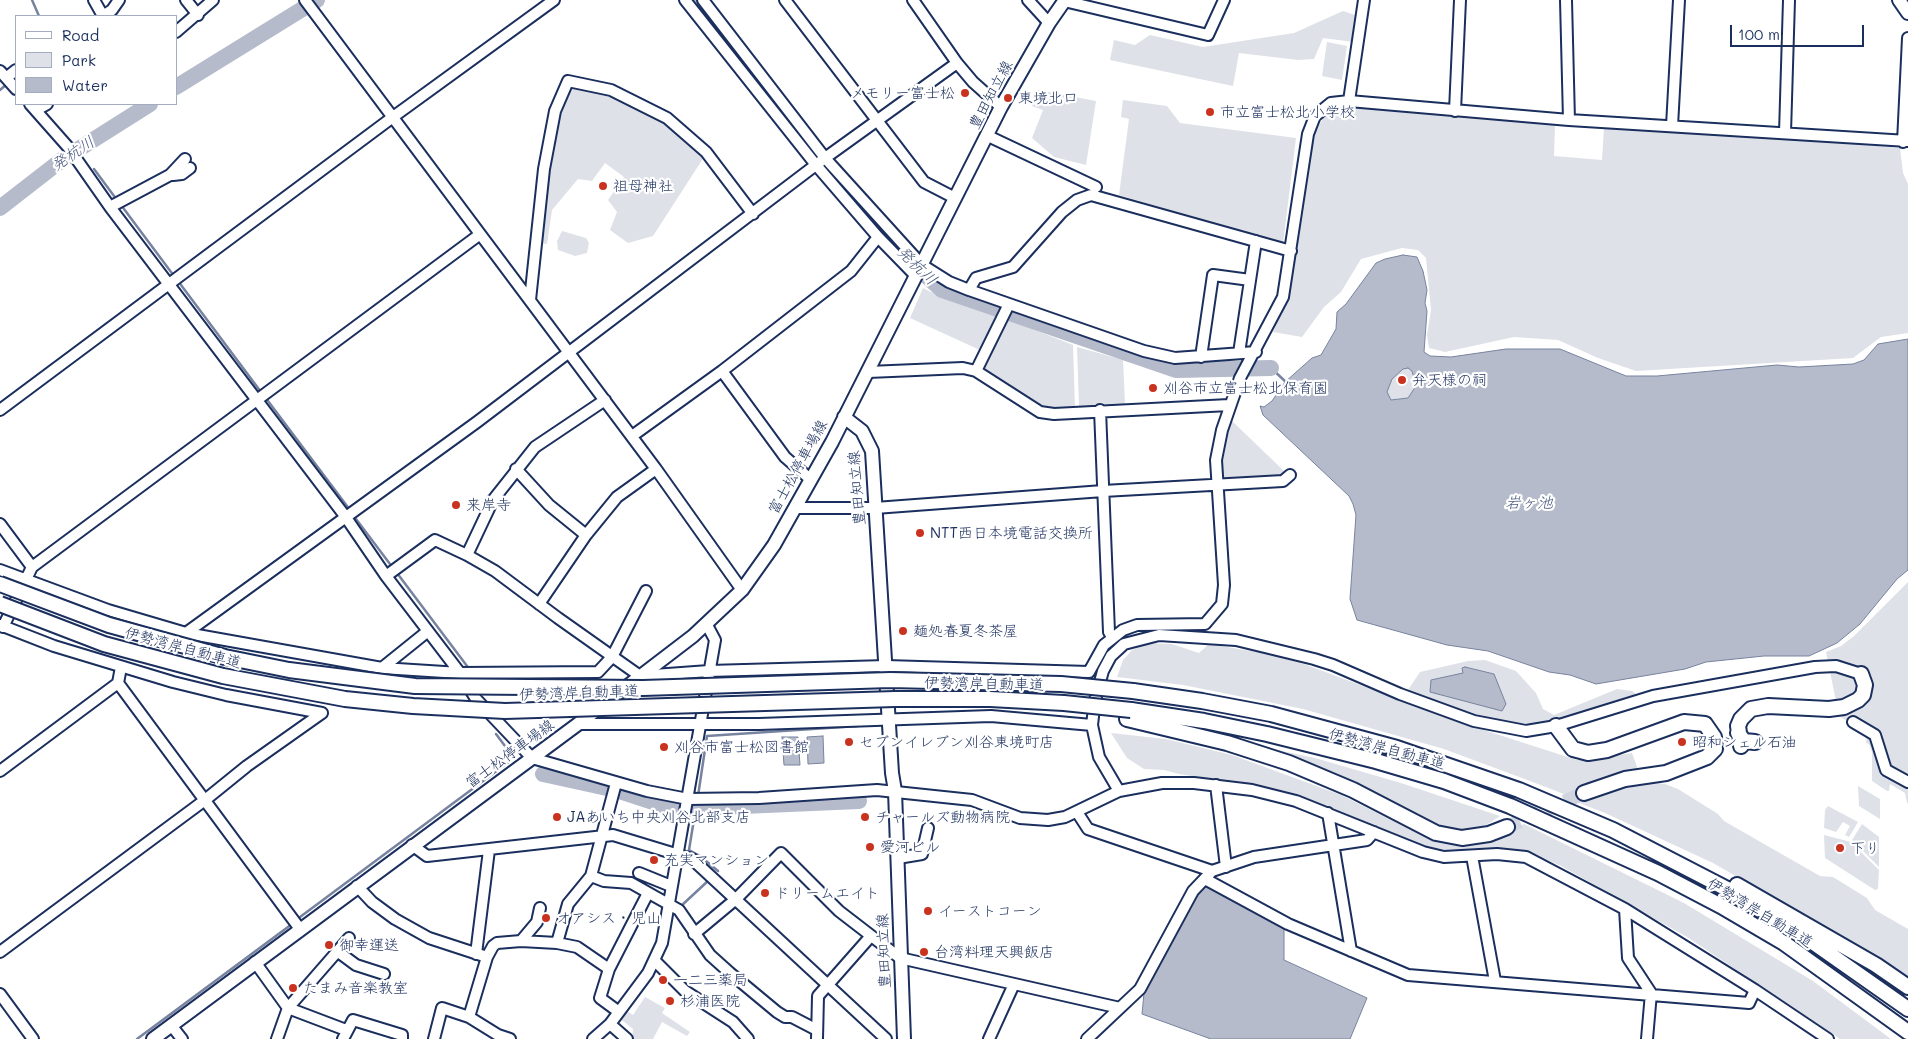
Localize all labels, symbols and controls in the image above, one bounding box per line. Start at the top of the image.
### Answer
legend [15,15,178,105]
scale bar [1733,15,1867,47]
text: 100 m [1738,24,1780,44]
text: Road [62,25,99,45]
text: Park [62,50,96,70]
street label: 豊田知立線 [965,58,1017,132]
text: Water [62,75,108,95]
place label: メモリー富士松 [850,84,955,102]
marker: メモリー富士松 [959,87,971,99]
place label: 東境北口 [1018,89,1078,107]
marker: 東境北口 [1002,92,1014,104]
place label: 市立富士松北小学校 [1220,103,1355,121]
marker: 市立富士松北小学校 [1204,106,1216,118]
water label: 発杭川 [48,133,98,175]
place label: 祖母神社 [613,177,673,195]
marker: 祖母神社 [597,180,609,192]
water label: 発杭川 [893,242,941,290]
place label: 弁天様の祠 [1412,371,1487,389]
marker: 弁天様の祠 [1396,374,1408,386]
place label: 刈谷市立富士松北保育園 [1163,379,1328,397]
marker: 刈谷市立富士松北保育園 [1147,382,1159,394]
street label: 富士松停車場線 [765,417,831,517]
street label: 豊田知立線 [845,450,869,526]
water label: 岩ヶ池 [1505,493,1553,513]
place label: 来岸寺 [466,496,511,514]
marker: 来岸寺 [450,499,462,511]
place label: NTT西日本境電話交換所 [930,524,1093,542]
marker: NTT西日本境電話交換所 [914,527,926,539]
place label: 麺処春夏冬茶屋 [913,622,1018,640]
street label: 伊勢湾岸自動車道 [123,624,243,672]
marker: 麺処春夏冬茶屋 [897,625,909,637]
street label: 伊勢湾岸自動車道 [924,674,1044,694]
street label: 伊勢湾岸自動車道 [519,682,639,704]
street label: 富士松停車場線 [462,716,558,792]
street label: 伊勢湾岸自動車道 [1327,725,1447,773]
place label: セブンイレブン刈谷東境町店 [859,733,1054,751]
place label: 昭和シェル石油 [1692,733,1797,751]
marker: セブンイレブン刈谷東境町店 [843,736,855,748]
marker: 昭和シェル石油 [1676,736,1688,748]
place label: 刈谷市富士松図書館 [674,738,809,756]
marker: 刈谷市富士松図書館 [658,741,670,753]
place label: JAあいち中央刈谷北部支店 [567,808,751,826]
place label: チャールズ動物病院 [875,808,1010,826]
marker: JAあいち中央刈谷北部支店 [551,811,563,823]
marker: チャールズ動物病院 [859,811,871,823]
place label: 愛河ビル [880,838,940,856]
place label: 下り [1850,839,1880,857]
marker: 愛河ビル [864,841,876,853]
marker: 下り [1834,842,1846,854]
place label: 充実マンション [664,851,769,869]
marker: 充実マンション [648,854,660,866]
street label: 伊勢湾岸自動車道 [1704,874,1816,952]
place label: ドリームエイト [775,884,880,902]
marker: ドリームエイト [759,887,771,899]
place label: イーストコーン [938,902,1042,920]
marker: イーストコーン [922,905,934,917]
place label: オアシス・児山 [556,909,661,927]
marker: オアシス・児山 [540,912,552,924]
street label: 豊田知立線 [874,913,894,989]
place label: 御幸運送 [339,936,399,954]
marker: 御幸運送 [323,939,335,951]
place label: 台湾料理天興飯店 [934,943,1054,961]
marker: 台湾料理天興飯店 [918,946,930,958]
place label: 一二三薬局 [673,971,748,989]
marker: 一二三薬局 [657,974,669,986]
place label: たまみ音楽教室 [303,979,408,997]
marker: たまみ音楽教室 [287,982,299,994]
place label: 杉浦医院 [680,992,740,1010]
marker: 杉浦医院 [664,995,676,1007]

